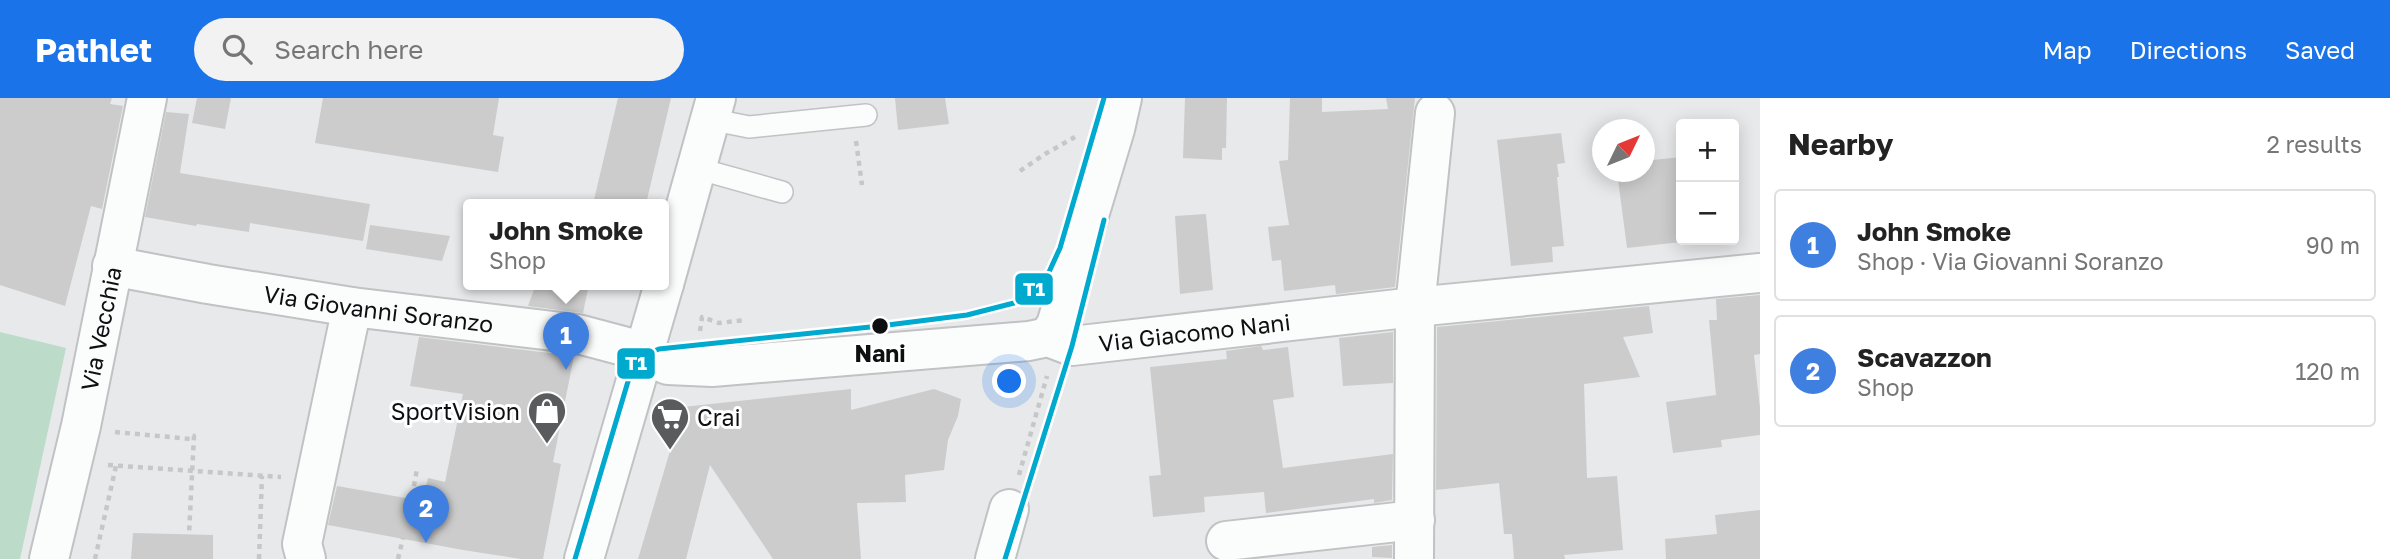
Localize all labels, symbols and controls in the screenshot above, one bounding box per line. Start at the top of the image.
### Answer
search box [194,18,684,81]
text: Pathlet [35,30,152,69]
icon: search [218,30,256,68]
text: Search here [274,34,423,65]
text: Map [2043,35,2092,64]
text: Directions [2130,35,2247,64]
text: Saved [2285,35,2355,64]
north arrow [1592,119,1655,182]
map controls [1676,119,1739,245]
button: + [1676,119,1739,182]
text: Nearby [1788,126,1893,162]
text: 2 results [2266,130,2362,158]
button: − [1676,182,1739,245]
popup [463,199,669,290]
text: John Smoke [489,215,643,246]
text: John Smoke [1857,216,2011,247]
text: 1 [1807,231,1819,259]
text: 90 m [2306,231,2360,259]
text: Shop [489,246,546,274]
text: Shop · Via Giovanni Soranzo [1857,247,2164,275]
street label: Via Vecchia [74,264,127,393]
line badge: T1 [1014,272,1054,306]
text: T1 [1023,277,1045,300]
street label: Via Giovanni Soranzo [262,279,495,338]
street label: Via Giacomo Nani [1097,307,1292,357]
pin: 1 [543,312,589,370]
marker: Nani [870,316,890,336]
place label: Nani [854,339,906,367]
text: Scavazzon [1857,342,1992,373]
line badge: T1 [616,347,656,380]
text: T1 [625,351,647,374]
text: 2 [1806,357,1820,385]
text: 120 m [2295,357,2360,385]
your location [992,364,1026,398]
text: Shop [1857,373,1914,401]
shop icon: SportVision [526,390,568,445]
supermarket icon: Crai [649,396,691,451]
place label: SportVision [391,397,520,425]
place label: Crai [697,403,741,431]
pin: 2 [403,485,449,543]

